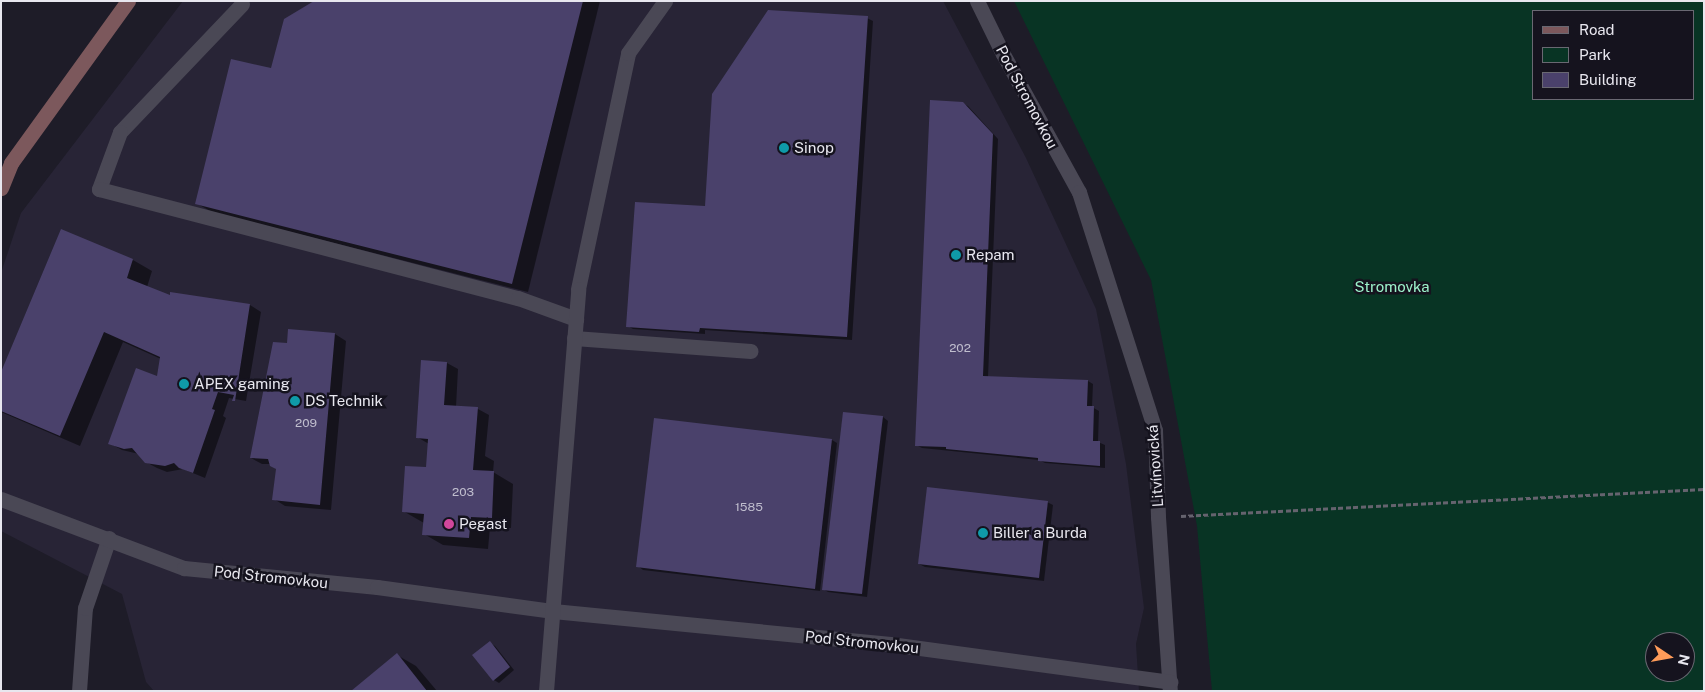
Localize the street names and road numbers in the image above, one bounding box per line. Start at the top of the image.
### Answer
street label: Pod Stromovkou [992,42,1062,152]
street label: Litvínovická [1143,424,1167,508]
street label: Pod Stromovkou [213,562,329,592]
street label: Pod Stromovkou [804,627,920,657]

